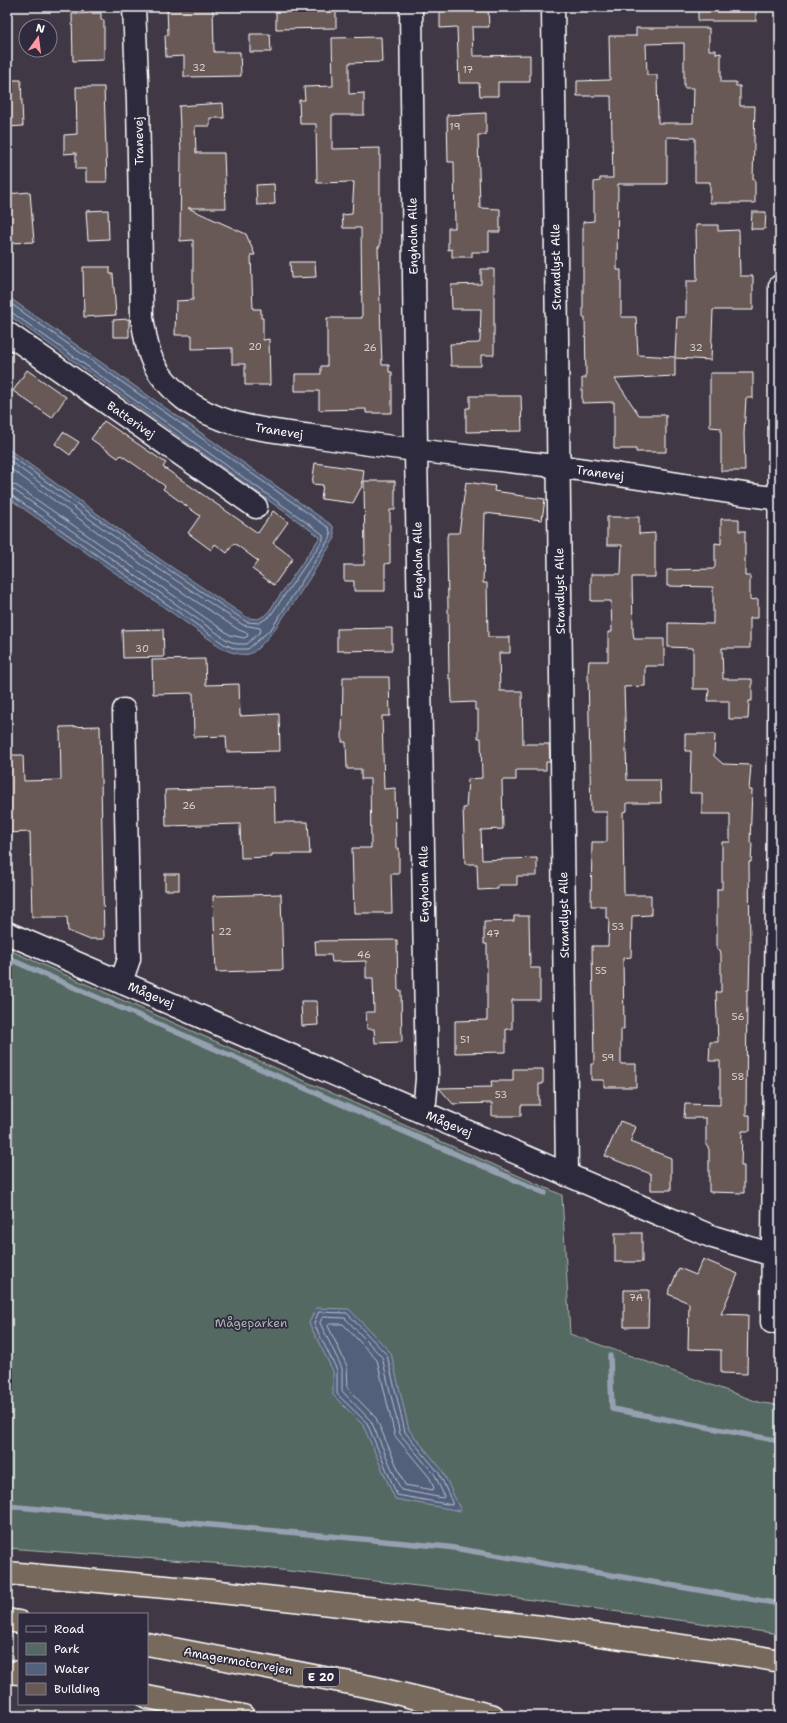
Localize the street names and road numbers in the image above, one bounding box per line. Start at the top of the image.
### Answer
street label: Tranevej [131,117,147,165]
street label: Engholm Alle [404,197,422,275]
street label: Strandlyst Alle [547,223,565,310]
street label: Batterivej [104,398,158,442]
street label: Tranevej [254,419,304,443]
street label: Tranevej [575,462,625,484]
street label: Engholm Alle [409,521,427,599]
street label: Strandlyst Alle [551,547,569,634]
street label: Engholm Alle [415,845,433,923]
street label: Strandlyst Alle [555,871,573,958]
street label: Mågevej [125,978,177,1012]
street label: Mågevej [423,1107,475,1141]
street label: Amagermotorvejen [182,1644,294,1678]
road number: E 20 [303,1668,339,1686]

